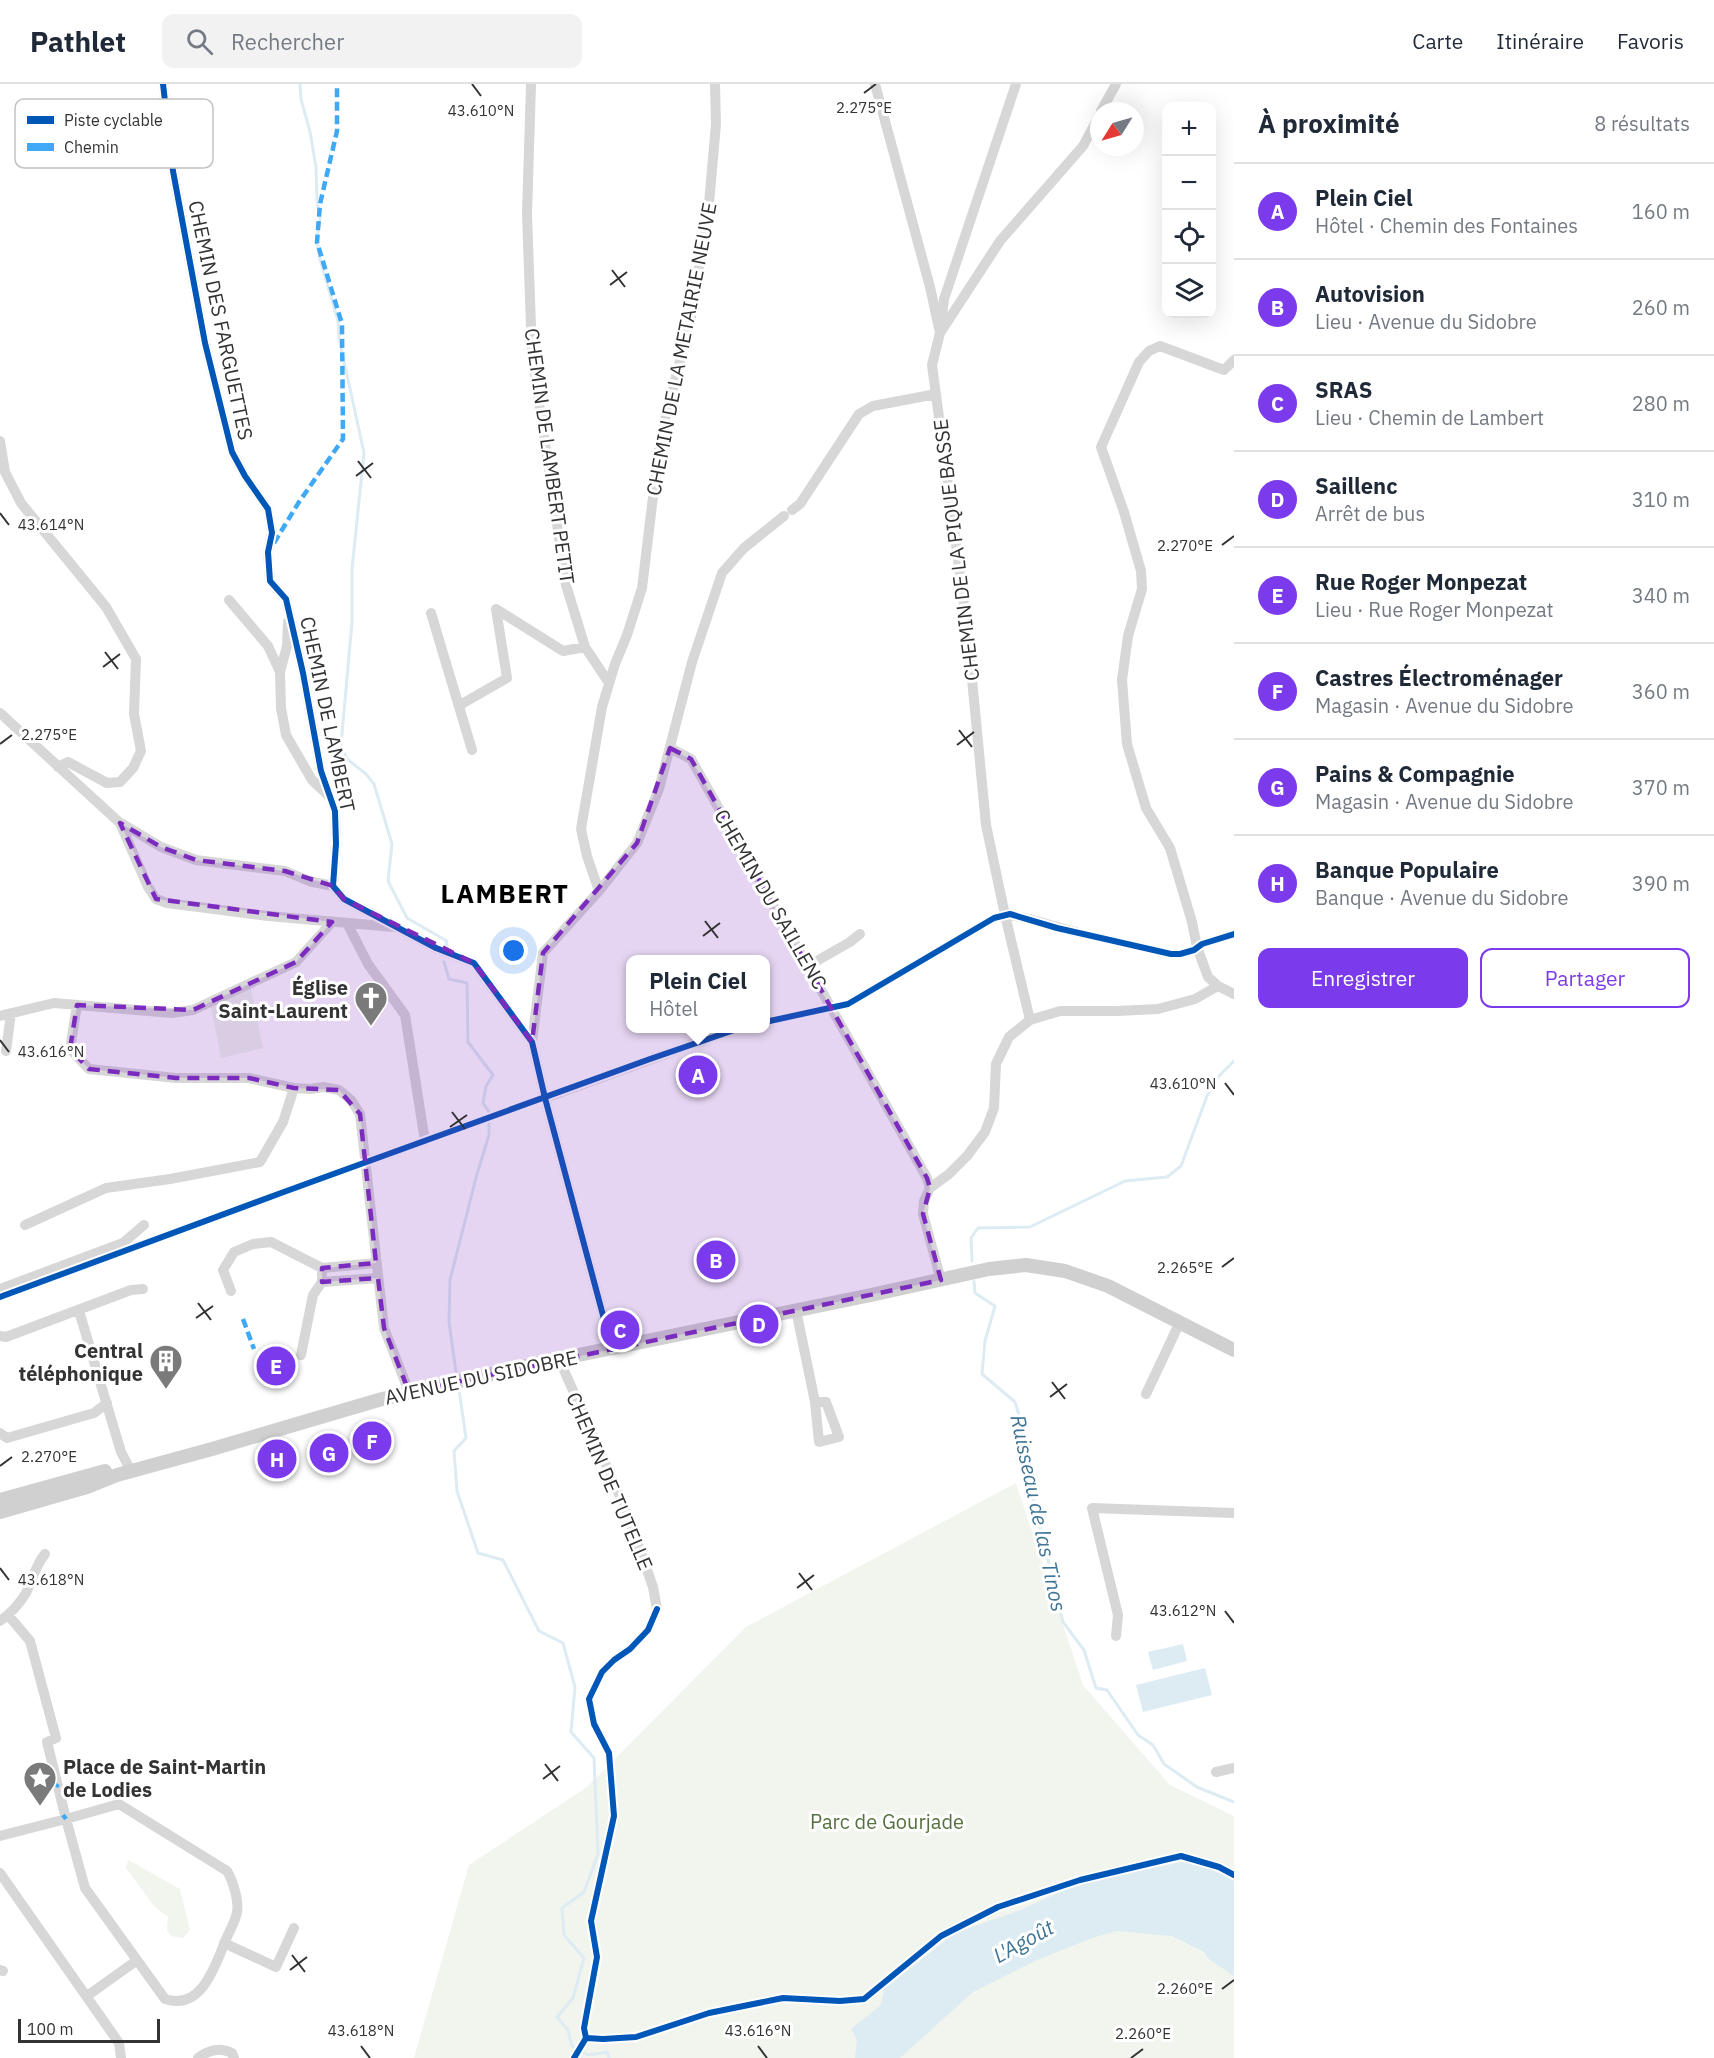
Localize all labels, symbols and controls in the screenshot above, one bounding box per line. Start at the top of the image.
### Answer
search box [162,14,582,68]
text: Pathlet [30,23,126,60]
icon: search [183,25,216,58]
text: Rechercher [231,27,344,56]
text: Carte [1412,27,1463,55]
text: Itinéraire [1496,27,1584,55]
text: Favoris [1617,27,1684,55]
text: 2.275°E [836,98,892,117]
legend [15,99,213,168]
text: 43.610°N [448,101,514,120]
north arrow [1090,102,1144,156]
map controls [1162,102,1216,318]
button: + [1162,102,1216,156]
text: À proximité [1258,106,1400,140]
text: Piste cyclable [64,110,163,130]
text: 8 résultats [1594,110,1690,137]
text: Chemin [64,137,119,157]
button: − [1162,156,1216,210]
text: Plein Ciel [1315,183,1413,212]
street label: CHEMIN DES FARGUETTES [182,198,260,442]
text: A [1271,198,1284,225]
text: 160 m [1632,198,1690,225]
street label: CHEMIN DE LA METAIRIE NEUVE [639,200,723,498]
button: locate [1162,210,1216,264]
text: Hôtel · Chemin des Fontaines [1315,212,1578,239]
button: layers [1162,264,1216,318]
text: Autovision [1315,279,1425,308]
text: B [1271,294,1284,321]
text: 260 m [1632,294,1690,321]
text: Lieu · Avenue du Sidobre [1315,308,1537,335]
street label: CHEMIN DE LAMBERT PETIT [519,326,581,586]
text: SRAS [1315,375,1372,404]
text: C [1271,390,1284,417]
text: 280 m [1632,390,1690,417]
text: Lieu · Chemin de Lambert [1315,404,1544,431]
street label: CHEMIN DE LA PIQUE BASSE [927,418,985,682]
text: Saillenc [1315,471,1398,500]
text: D [1271,486,1284,513]
text: 310 m [1632,486,1690,513]
text: Arrêt de bus [1315,500,1425,527]
text: 43.614°N [18,515,84,534]
text: 2.270°E [1157,536,1213,555]
text: Rue Roger Monpezat [1315,567,1527,596]
text: E [1271,582,1284,609]
text: 340 m [1632,582,1690,609]
text: Lieu · Rue Roger Monpezat [1315,596,1554,623]
street label: CHEMIN DE LAMBERT [294,614,362,814]
text: Castres Électroménager [1315,663,1563,692]
text: F [1272,678,1283,705]
text: 360 m [1632,678,1690,705]
text: Magasin · Avenue du Sidobre [1315,692,1574,719]
text: 2.275°E [21,725,77,744]
text: Pains & Compagnie [1315,759,1515,788]
text: G [1270,774,1285,801]
text: 370 m [1632,774,1690,801]
text: Magasin · Avenue du Sidobre [1315,788,1574,815]
street label: CHEMIN DU SAILLENC [708,804,834,994]
text: Banque Populaire [1315,855,1499,884]
text: H [1270,870,1285,897]
text: 390 m [1632,870,1690,897]
district label: LAMBERT [440,876,570,910]
text: Banque · Avenue du Sidobre [1315,884,1568,911]
your location [499,936,528,965]
button: Enregistrer [1258,948,1468,1008]
button: Partager [1480,948,1690,1008]
popup [626,955,770,1033]
text: Plein Ciel [649,966,747,995]
place label: Église Saint-Laurent [218,974,348,1024]
church icon: Église Saint-Laurent [353,980,389,1027]
text: Hôtel [649,995,698,1022]
text: 43.616°N [18,1042,84,1061]
pin: A [678,1052,718,1098]
text: 43.610°N [1150,1074,1216,1093]
pin: B [696,1238,736,1282]
text: 2.265°E [1157,1258,1213,1277]
pin: D [740,1302,778,1346]
pin: C [600,1308,640,1352]
place label: Central téléphonique [19,1337,143,1387]
building icon: Central téléphonique [148,1343,184,1390]
street label: AVENUE DU SIDOBRE [382,1343,580,1411]
pin: E [256,1344,296,1388]
street label: CHEMIN DE TUTELLE [560,1388,660,1574]
water label: Ruisseau de las Tinos [1004,1412,1074,1614]
pin: F [352,1418,392,1464]
pin: G [310,1430,348,1476]
pin: H [258,1436,296,1482]
text: 2.270°E [21,1447,77,1466]
text: 43.618°N [18,1570,84,1589]
text: 43.612°N [1150,1601,1216,1620]
place label: Place de Saint-Martin de Lodies [63,1753,266,1803]
place icon: Place de Saint-Martin de Lodies [22,1760,58,1807]
park label: Parc de Gourjade [810,1808,964,1835]
water label: L'Agoût [988,1912,1059,1969]
text: 2.260°E [1157,1979,1213,1998]
scale bar [18,2016,160,2044]
text: 100 m [27,2019,74,2039]
text: 43.618°N [328,2021,394,2040]
text: 43.616°N [725,2021,791,2040]
text: 2.260°E [1115,2024,1171,2043]

